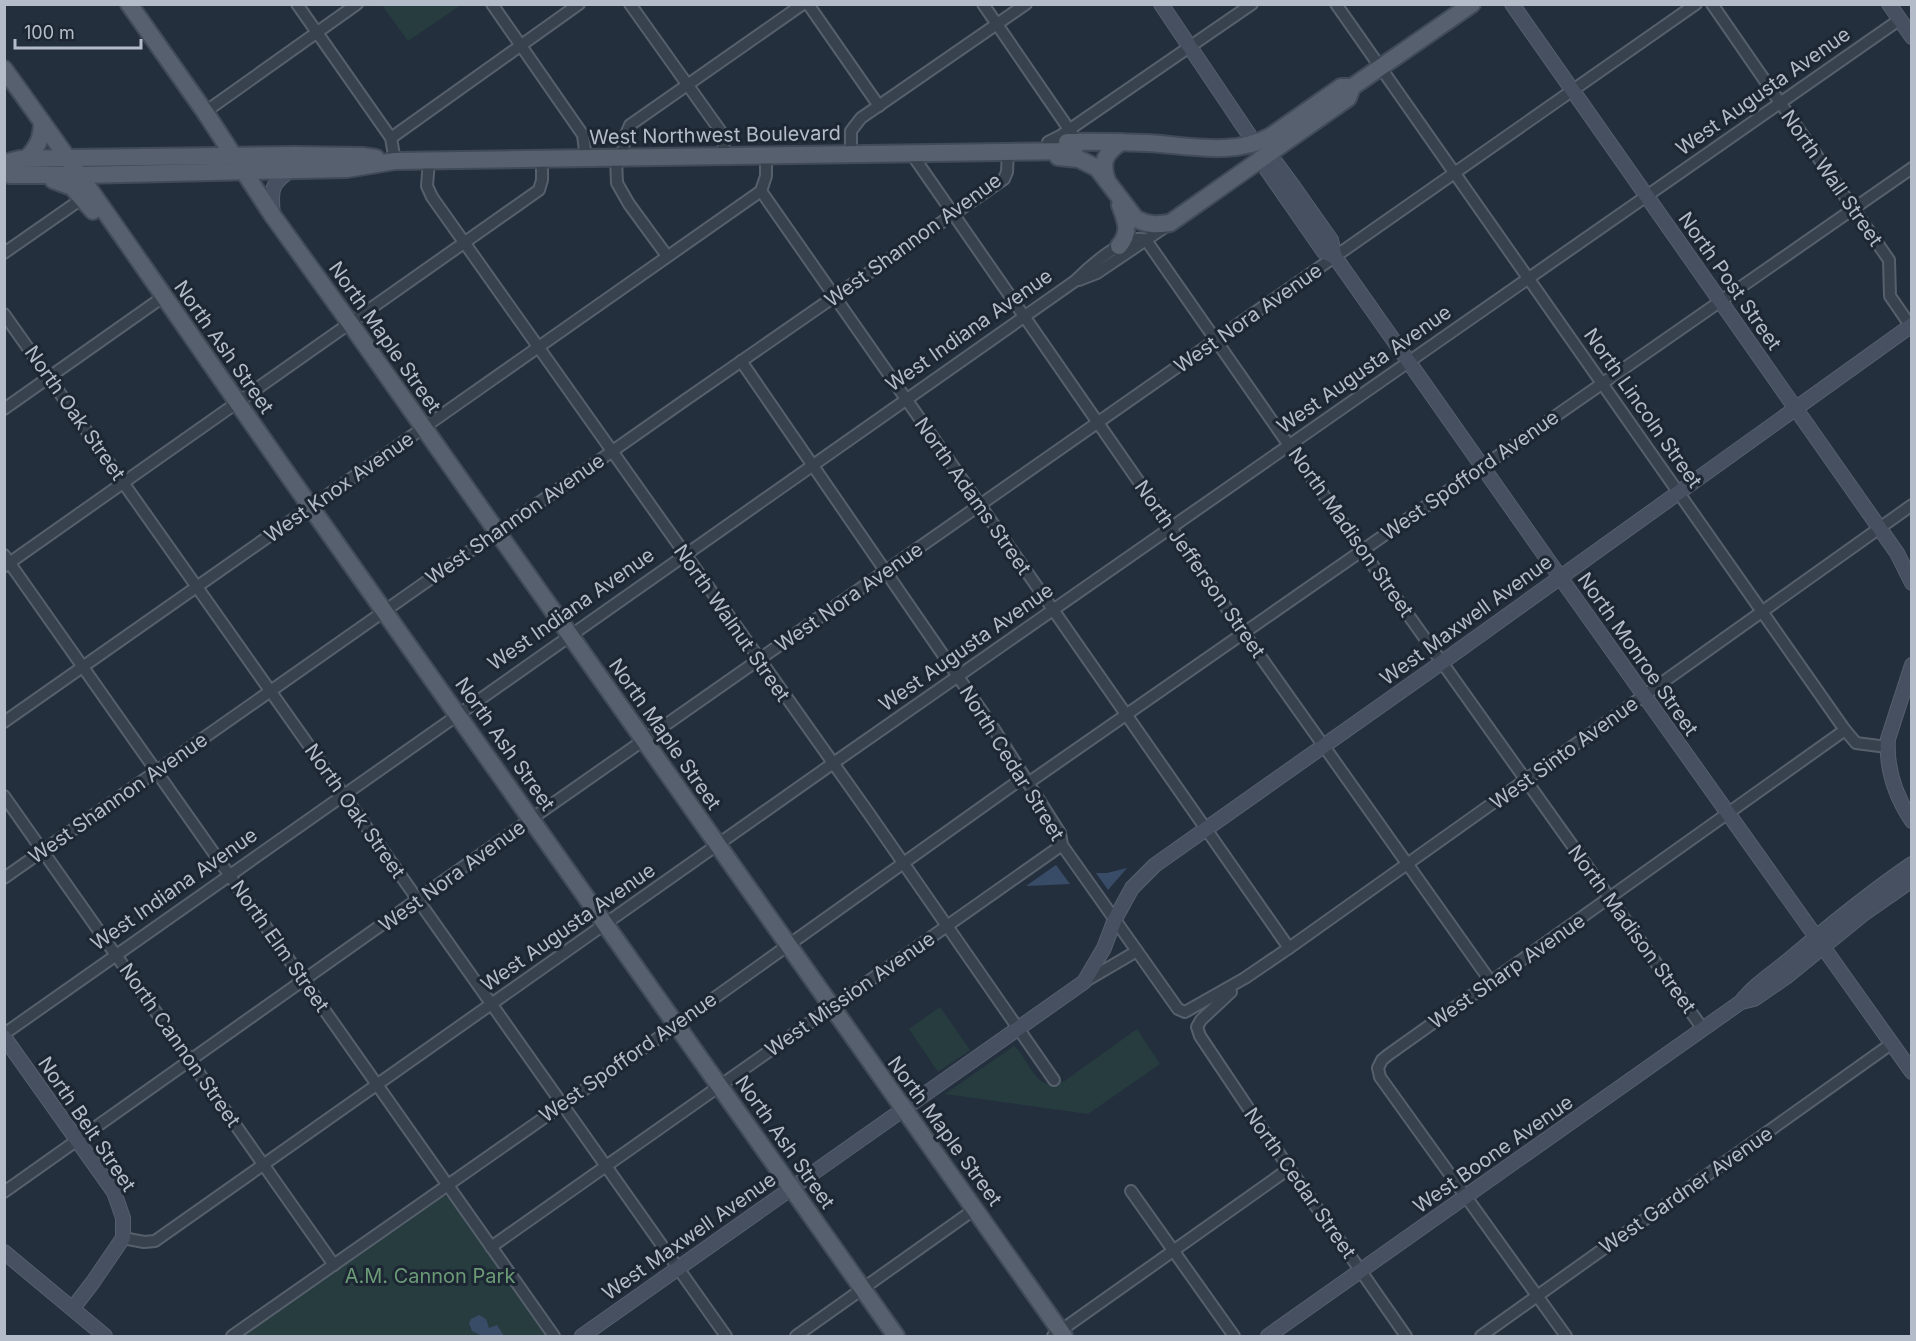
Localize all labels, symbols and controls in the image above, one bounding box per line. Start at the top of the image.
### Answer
scale bar [15,12,141,50]
text: 100 m [24,22,75,43]
street label: West Augusta Avenue [1671,22,1855,160]
street label: North Wall Street [1776,105,1888,251]
street label: West Northwest Boulevard [589,121,841,149]
street label: West Shannon Avenue [820,168,1006,312]
street label: North Post Street [1674,207,1787,355]
street label: North Maple Street [324,257,446,418]
street label: West Nora Avenue [1170,258,1326,378]
street label: West Indiana Avenue [881,264,1057,396]
street label: North Ash Street [169,276,279,419]
street label: West Augusta Avenue [1272,300,1456,438]
street label: North Lincoln Street [1579,324,1707,493]
street label: North Oak Street [20,341,131,485]
street label: West Spofford Avenue [1377,405,1563,545]
street label: North Adams Street [910,413,1037,580]
street label: West Knox Avenue [260,427,418,547]
street label: North Madison Street [1283,442,1419,622]
street label: West Shannon Avenue [421,448,609,590]
street label: North Jefferson Street [1130,476,1271,663]
street label: West Nora Avenue [771,537,927,657]
street label: North Walnut Street [669,540,795,706]
street label: West Indiana Avenue [483,543,659,675]
street label: West Maxwell Avenue [1375,550,1557,690]
street label: North Monroe Street [1573,568,1704,741]
street label: West Augusta Avenue [874,578,1058,716]
street label: North Maple Street [604,654,726,815]
street label: North Ash Street [450,673,560,816]
street label: North Cedar Street [955,681,1070,845]
street label: West Sinto Avenue [1485,691,1643,815]
street label: West Shannon Avenue [24,727,212,869]
street label: North Oak Street [300,739,411,883]
street label: West Nora Avenue [374,815,530,937]
street label: West Indiana Avenue [86,823,262,955]
street label: North Madison Street [1563,840,1701,1018]
street label: West Augusta Avenue [476,858,660,996]
street label: North Elm Street [226,875,335,1017]
street label: West Sharp Avenue [1424,908,1590,1034]
street label: West Mission Avenue [761,926,939,1062]
street label: North Cannon Street [114,959,246,1132]
street label: West Spofford Avenue [535,987,721,1127]
street label: North Belt Street [33,1052,141,1196]
street label: North Maple Street [883,1052,1008,1211]
street label: North Ash Street [730,1071,840,1214]
street label: West Boone Avenue [1408,1090,1578,1218]
street label: North Cedar Street [1239,1103,1361,1263]
street label: West Gardner Avenue [1595,1121,1777,1259]
street label: West Maxwell Avenue [598,1167,780,1305]
park label: A.M. Cannon Park [345,1264,515,1288]

